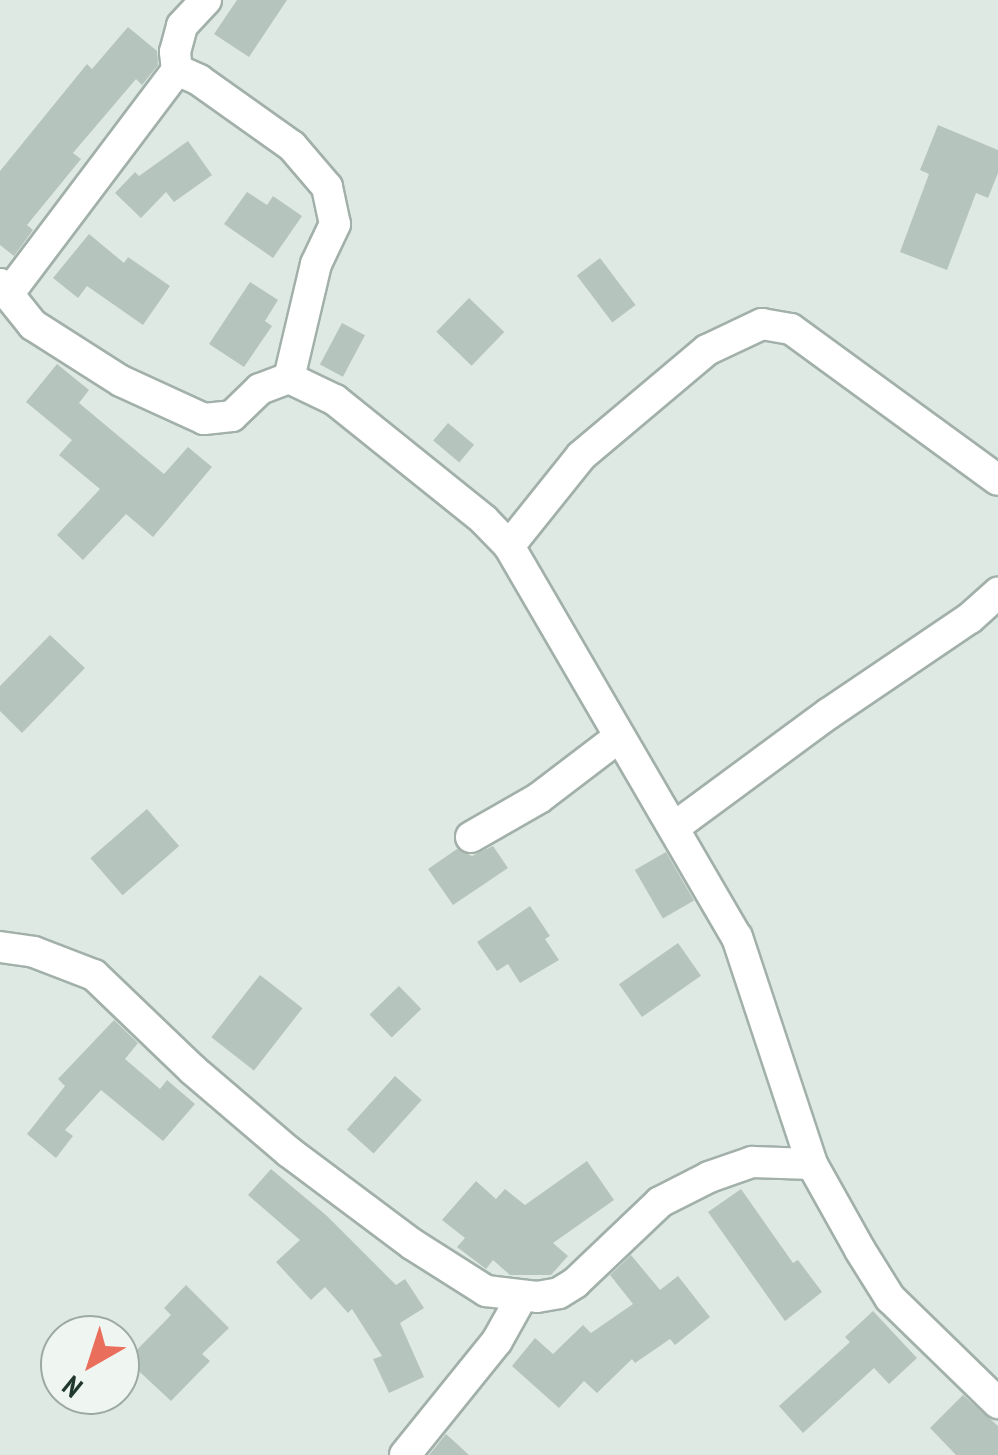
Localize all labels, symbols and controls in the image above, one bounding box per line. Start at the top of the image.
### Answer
north arrow [40,1315,140,1415]
text: N [55,1368,90,1406]

